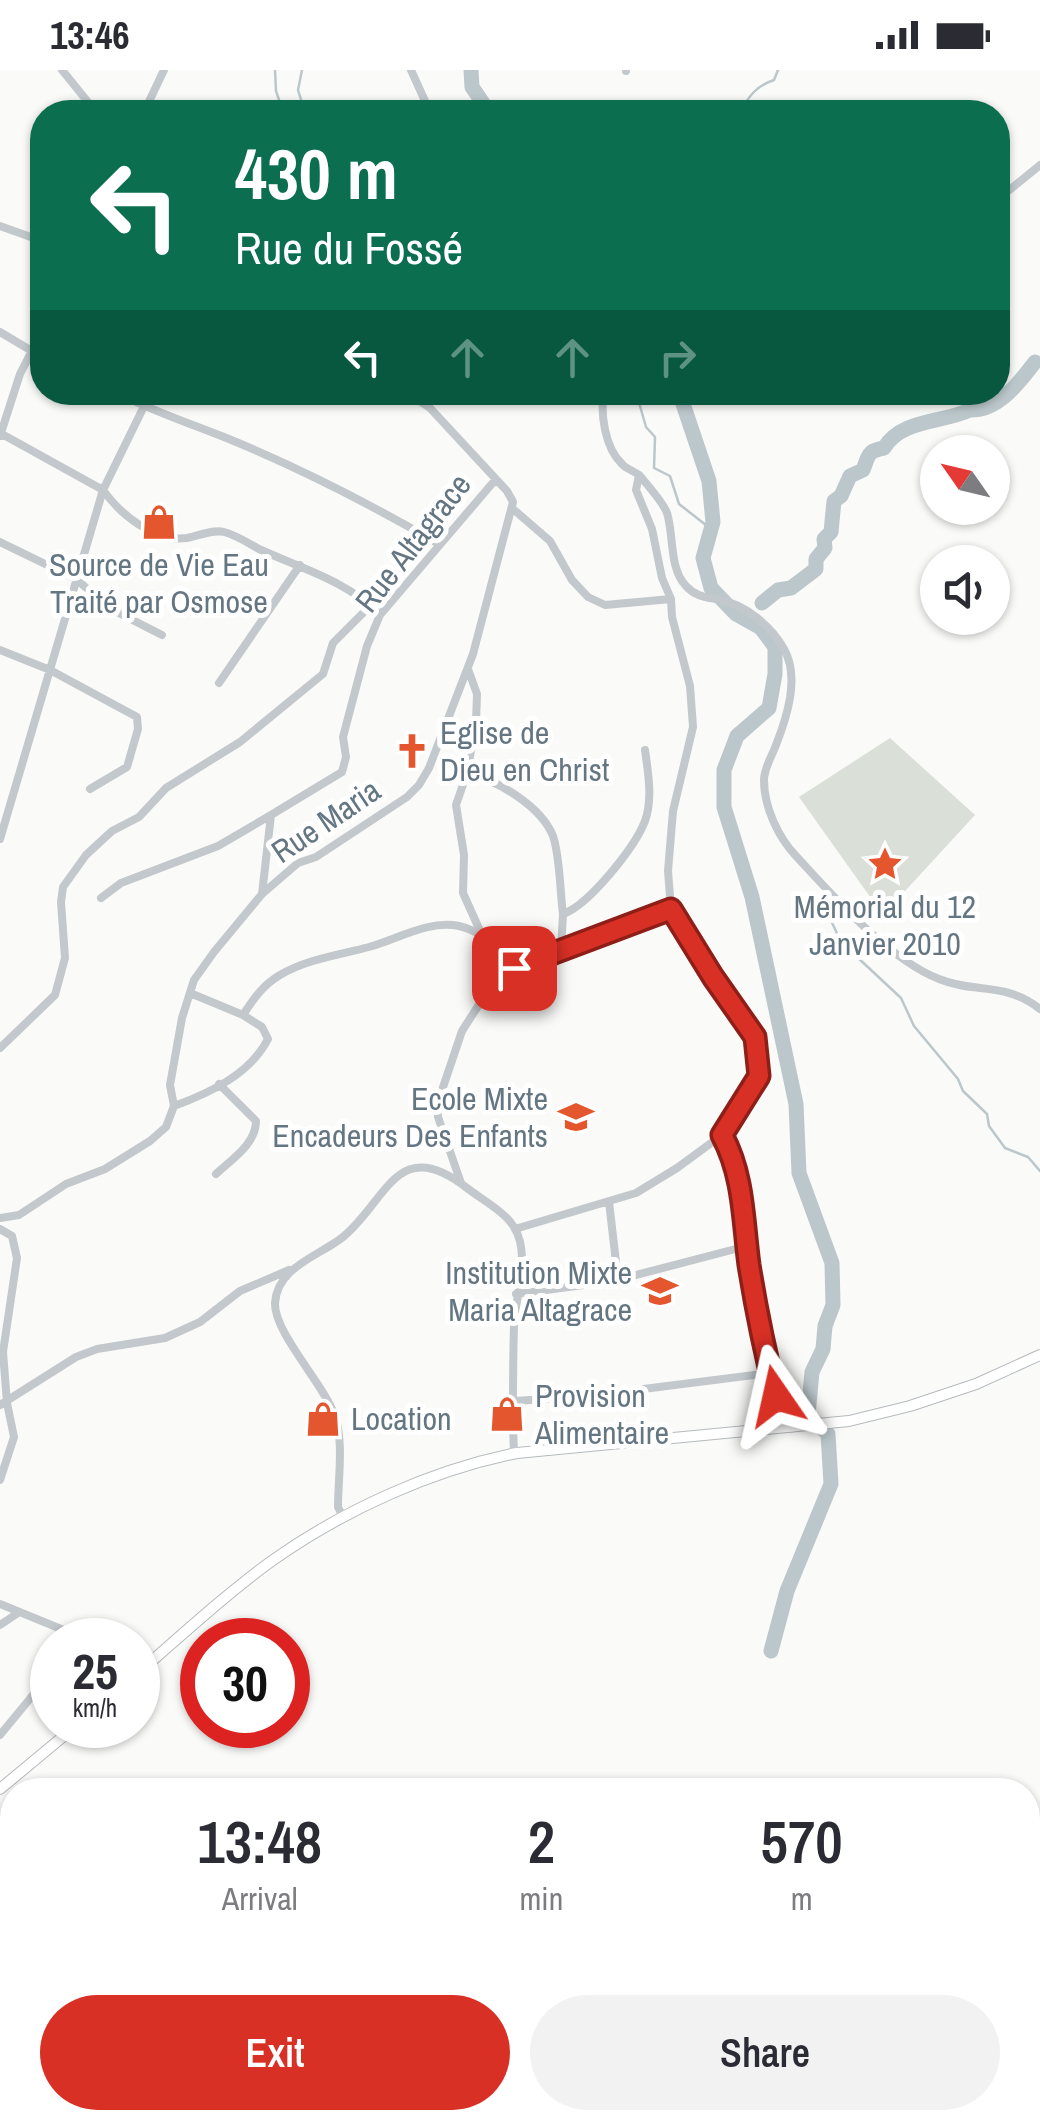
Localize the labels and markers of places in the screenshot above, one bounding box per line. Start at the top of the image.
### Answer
shop icon: Source de Vie Eau Traité par Osmose [140,503,178,541]
place label: Source de Vie Eau Traité par Osmose [49,543,269,623]
place label: Eglise de Dieu en Christ [440,711,609,791]
church icon: Eglise de Dieu en Christ [393,732,431,770]
place icon: Mémorial du 12 Janvier 2010 [866,845,904,883]
place label: Mémorial du 12 Janvier 2010 [794,885,976,965]
pin [472,926,557,1011]
place label: Ecole Mixte Encadeurs Des Enfants [272,1077,548,1157]
school or university icon: Ecole Mixte Encadeurs Des Enfants [557,1098,595,1136]
place label: Institution Mixte Maria Altagrace [445,1251,632,1331]
school or university icon: Institution Mixte Maria Altagrace [641,1272,679,1310]
place label: Provision Alimentaire [534,1374,669,1454]
shop icon: Provision Alimentaire [488,1395,526,1433]
place label: Location [351,1397,452,1440]
shop icon: Location [304,1400,342,1438]

